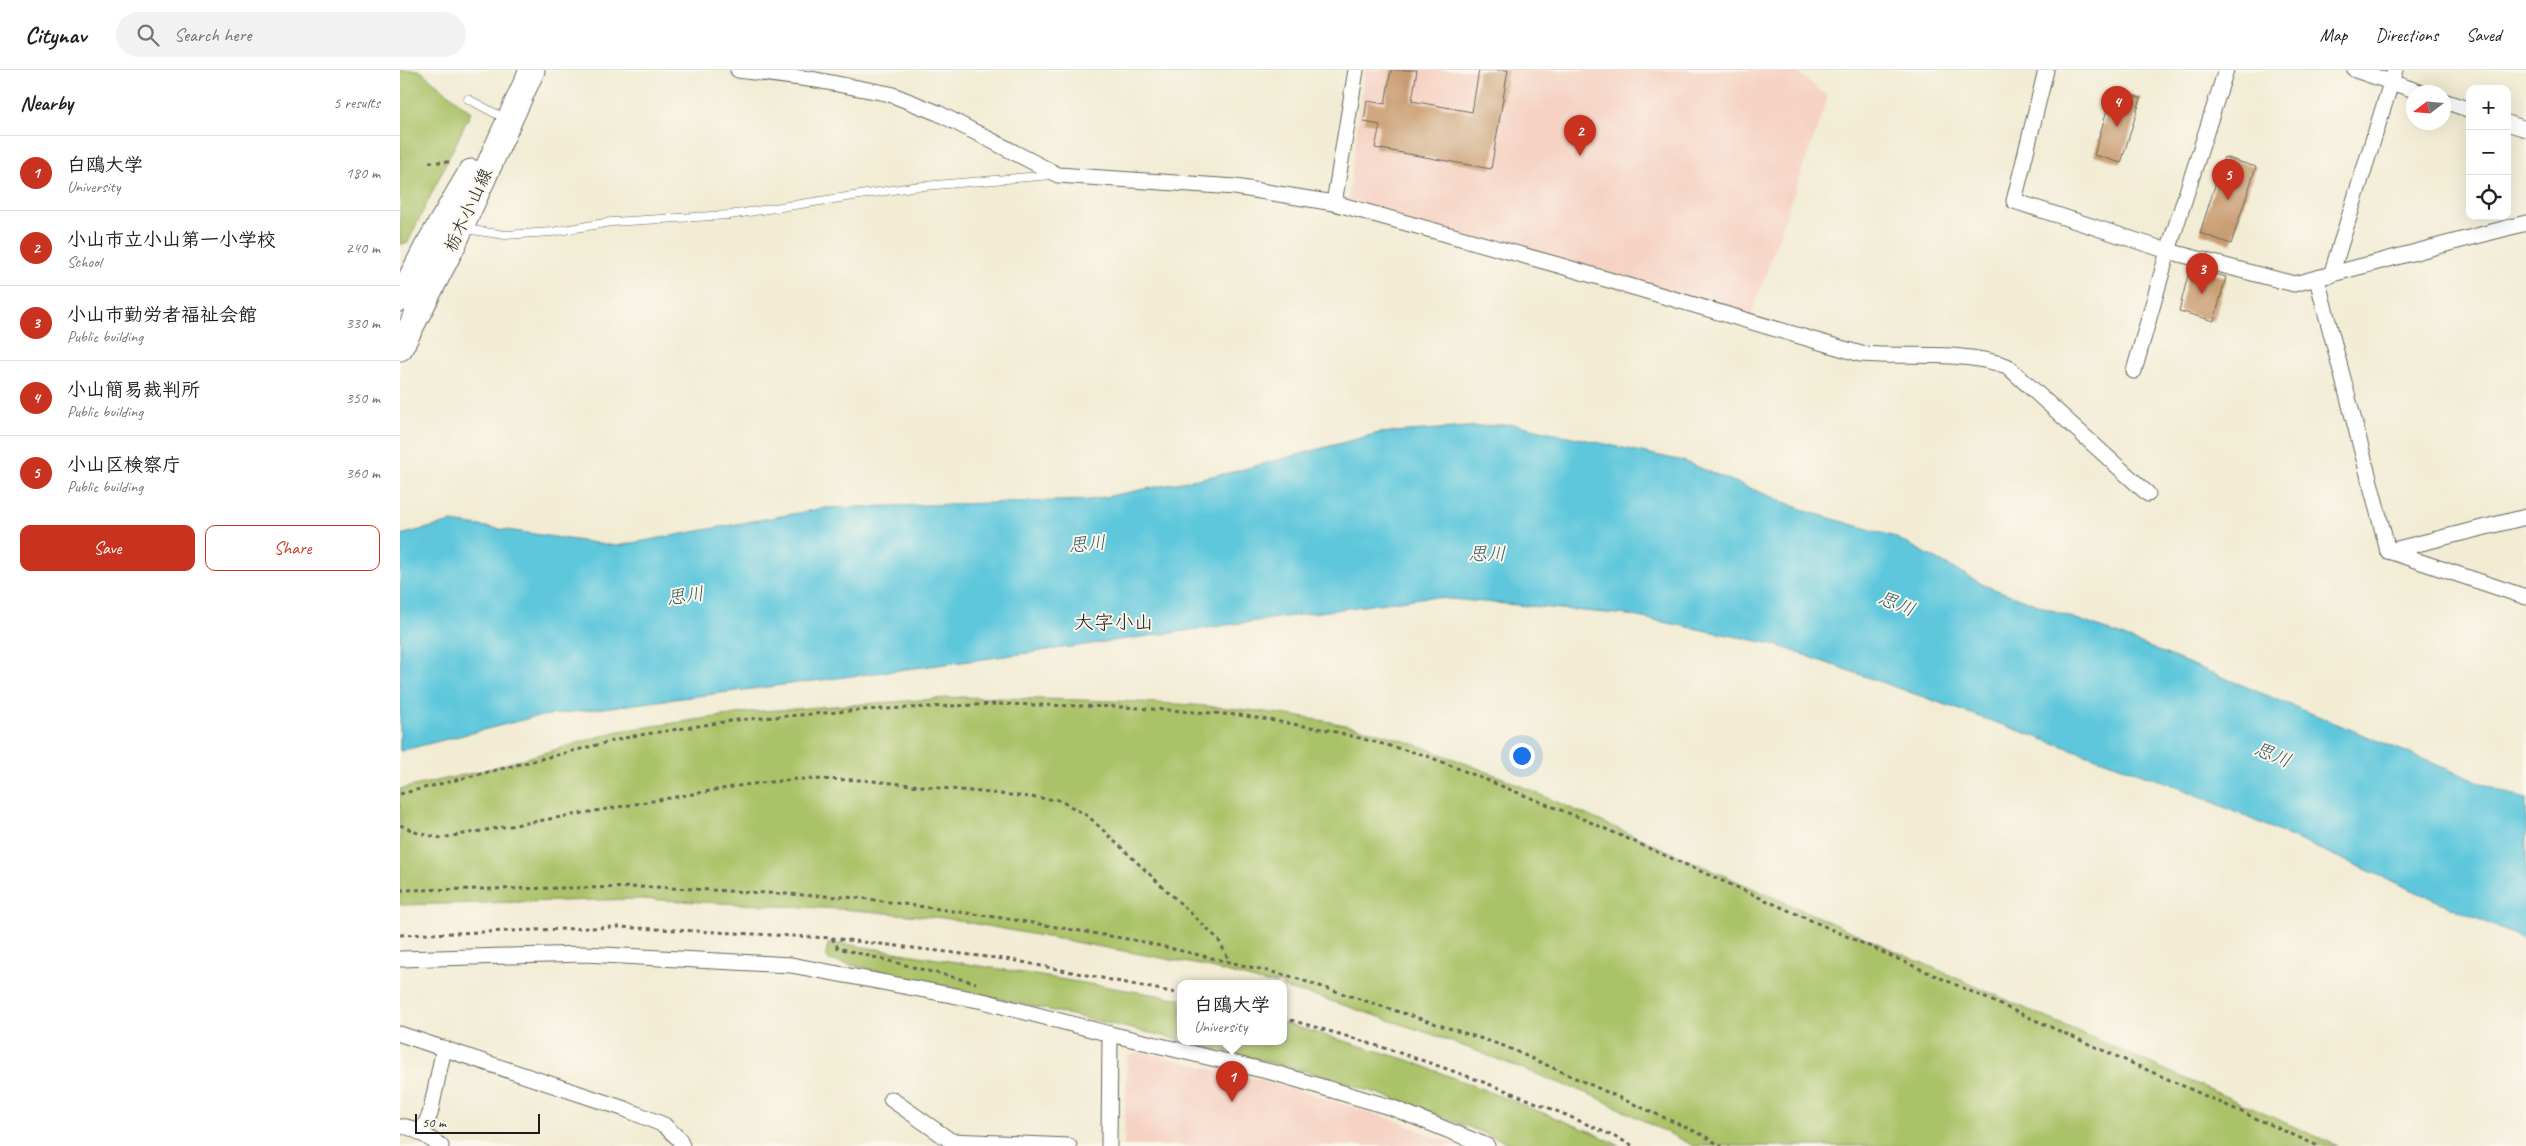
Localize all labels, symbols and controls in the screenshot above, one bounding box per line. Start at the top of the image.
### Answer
search box [116,12,466,57]
text: Citynav [25,20,86,50]
icon: search [134,21,162,49]
text: Search here [174,23,251,47]
text: Map [2320,24,2347,46]
text: Directions [2375,24,2438,46]
text: Saved [2466,24,2501,46]
north arrow [2406,85,2451,130]
map controls [2466,85,2511,220]
button: + [2466,85,2511,130]
pin: 4 [2101,86,2133,127]
text: Nearby [20,90,73,116]
text: 5 results [333,93,380,113]
pin: 2 [1564,115,1596,156]
button: − [2466,130,2511,175]
text: 白鴎大学 [67,153,143,177]
pin: 5 [2212,159,2244,200]
text: 1 [32,163,40,183]
text: 180 m [346,163,380,183]
street label: 栃木小山線 [439,165,497,255]
button: locate [2466,175,2511,220]
text: University [67,177,120,197]
text: 小山市立小山第一小学校 [67,228,276,252]
text: 2 [32,238,40,258]
text: 240 m [346,238,380,258]
text: School [67,252,101,272]
pin: 3 [2186,253,2218,294]
text: 小山市勤労者福祉会館 [67,303,257,327]
text: 3 [32,313,40,333]
text: 330 m [346,313,380,333]
text: Public building [67,327,143,347]
text: 小山簡易裁判所 [67,378,200,402]
text: 4 [32,388,40,408]
text: 350 m [346,388,380,408]
text: Public building [67,402,143,422]
text: 小山区検察庁 [67,453,181,477]
text: 5 [33,463,39,483]
text: 360 m [346,463,380,483]
text: Public building [67,477,143,497]
button: Save [20,525,195,571]
button: Share [205,525,380,571]
water label: 思川 [1067,530,1107,558]
water label: 思川 [1468,542,1506,566]
water label: 思川 [665,581,706,611]
water label: 思川 [1875,586,1919,622]
district label: 大字小山 [1074,610,1154,635]
water label: 思川 [2251,737,2295,773]
your location [1509,743,1535,769]
popup [1177,980,1287,1045]
text: 白鴎大学 [1194,993,1270,1017]
text: University [1194,1017,1247,1037]
pin: 1 [1216,1061,1248,1102]
scale bar [415,1111,540,1134]
text: 50 m [422,1114,446,1131]

